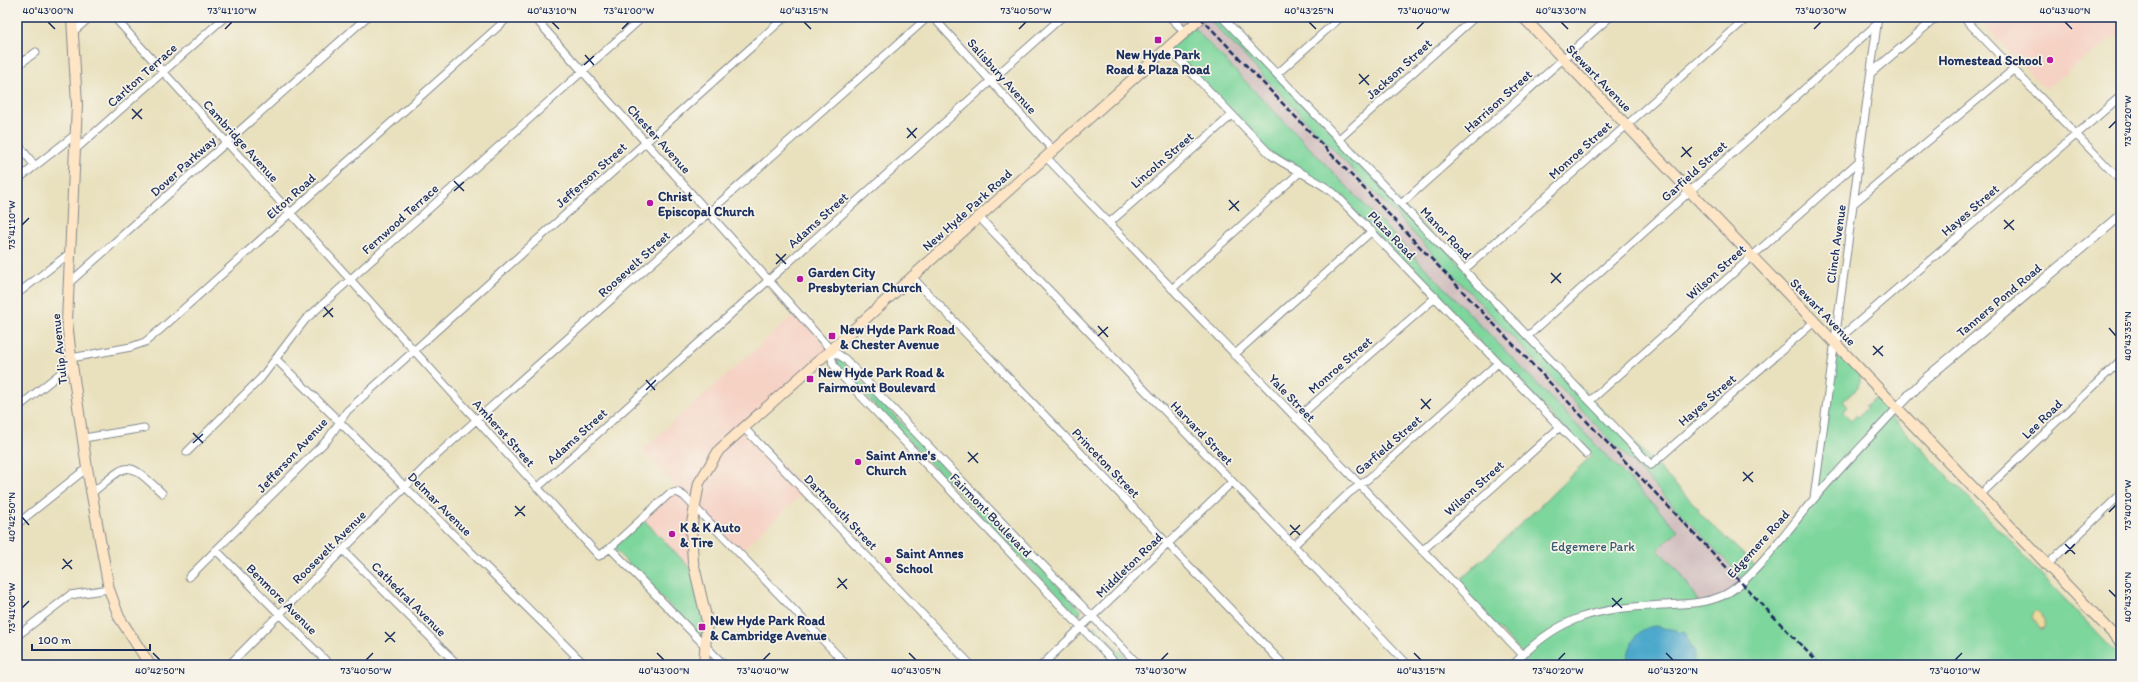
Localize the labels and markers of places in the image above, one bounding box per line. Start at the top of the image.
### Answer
marker: New Hyde Park Road & Plaza Road [1153,35,1163,45]
place label: New Hyde Park Road & Plaza Road [1106,47,1211,77]
place label: Homestead School [1938,53,2042,68]
marker: Homestead School [2045,55,2055,65]
place label: Christ Episcopal Church [658,189,756,220]
marker: Christ Episcopal Church [645,198,655,208]
place label: Garden City Presbyterian Church [808,265,922,296]
marker: Garden City Presbyterian Church [795,274,805,284]
place label: New Hyde Park Road & Chester Avenue [840,322,956,352]
marker: New Hyde Park Road & Chester Avenue [827,331,837,341]
place label: New Hyde Park Road & Fairmount Boulevard [818,365,945,395]
marker: New Hyde Park Road & Fairmount Boulevard [805,374,815,384]
place label: Saint Anne's Church [866,448,936,478]
marker: Saint Anne's Church [853,457,863,467]
place label: K & K Auto & Tire [680,520,741,550]
marker: K & K Auto & Tire [667,529,677,539]
place label: Saint Annes School [896,546,964,576]
marker: Saint Annes School [883,555,893,565]
place label: New Hyde Park Road & Cambridge Avenue [710,613,827,644]
marker: New Hyde Park Road & Cambridge Avenue [697,622,707,632]

